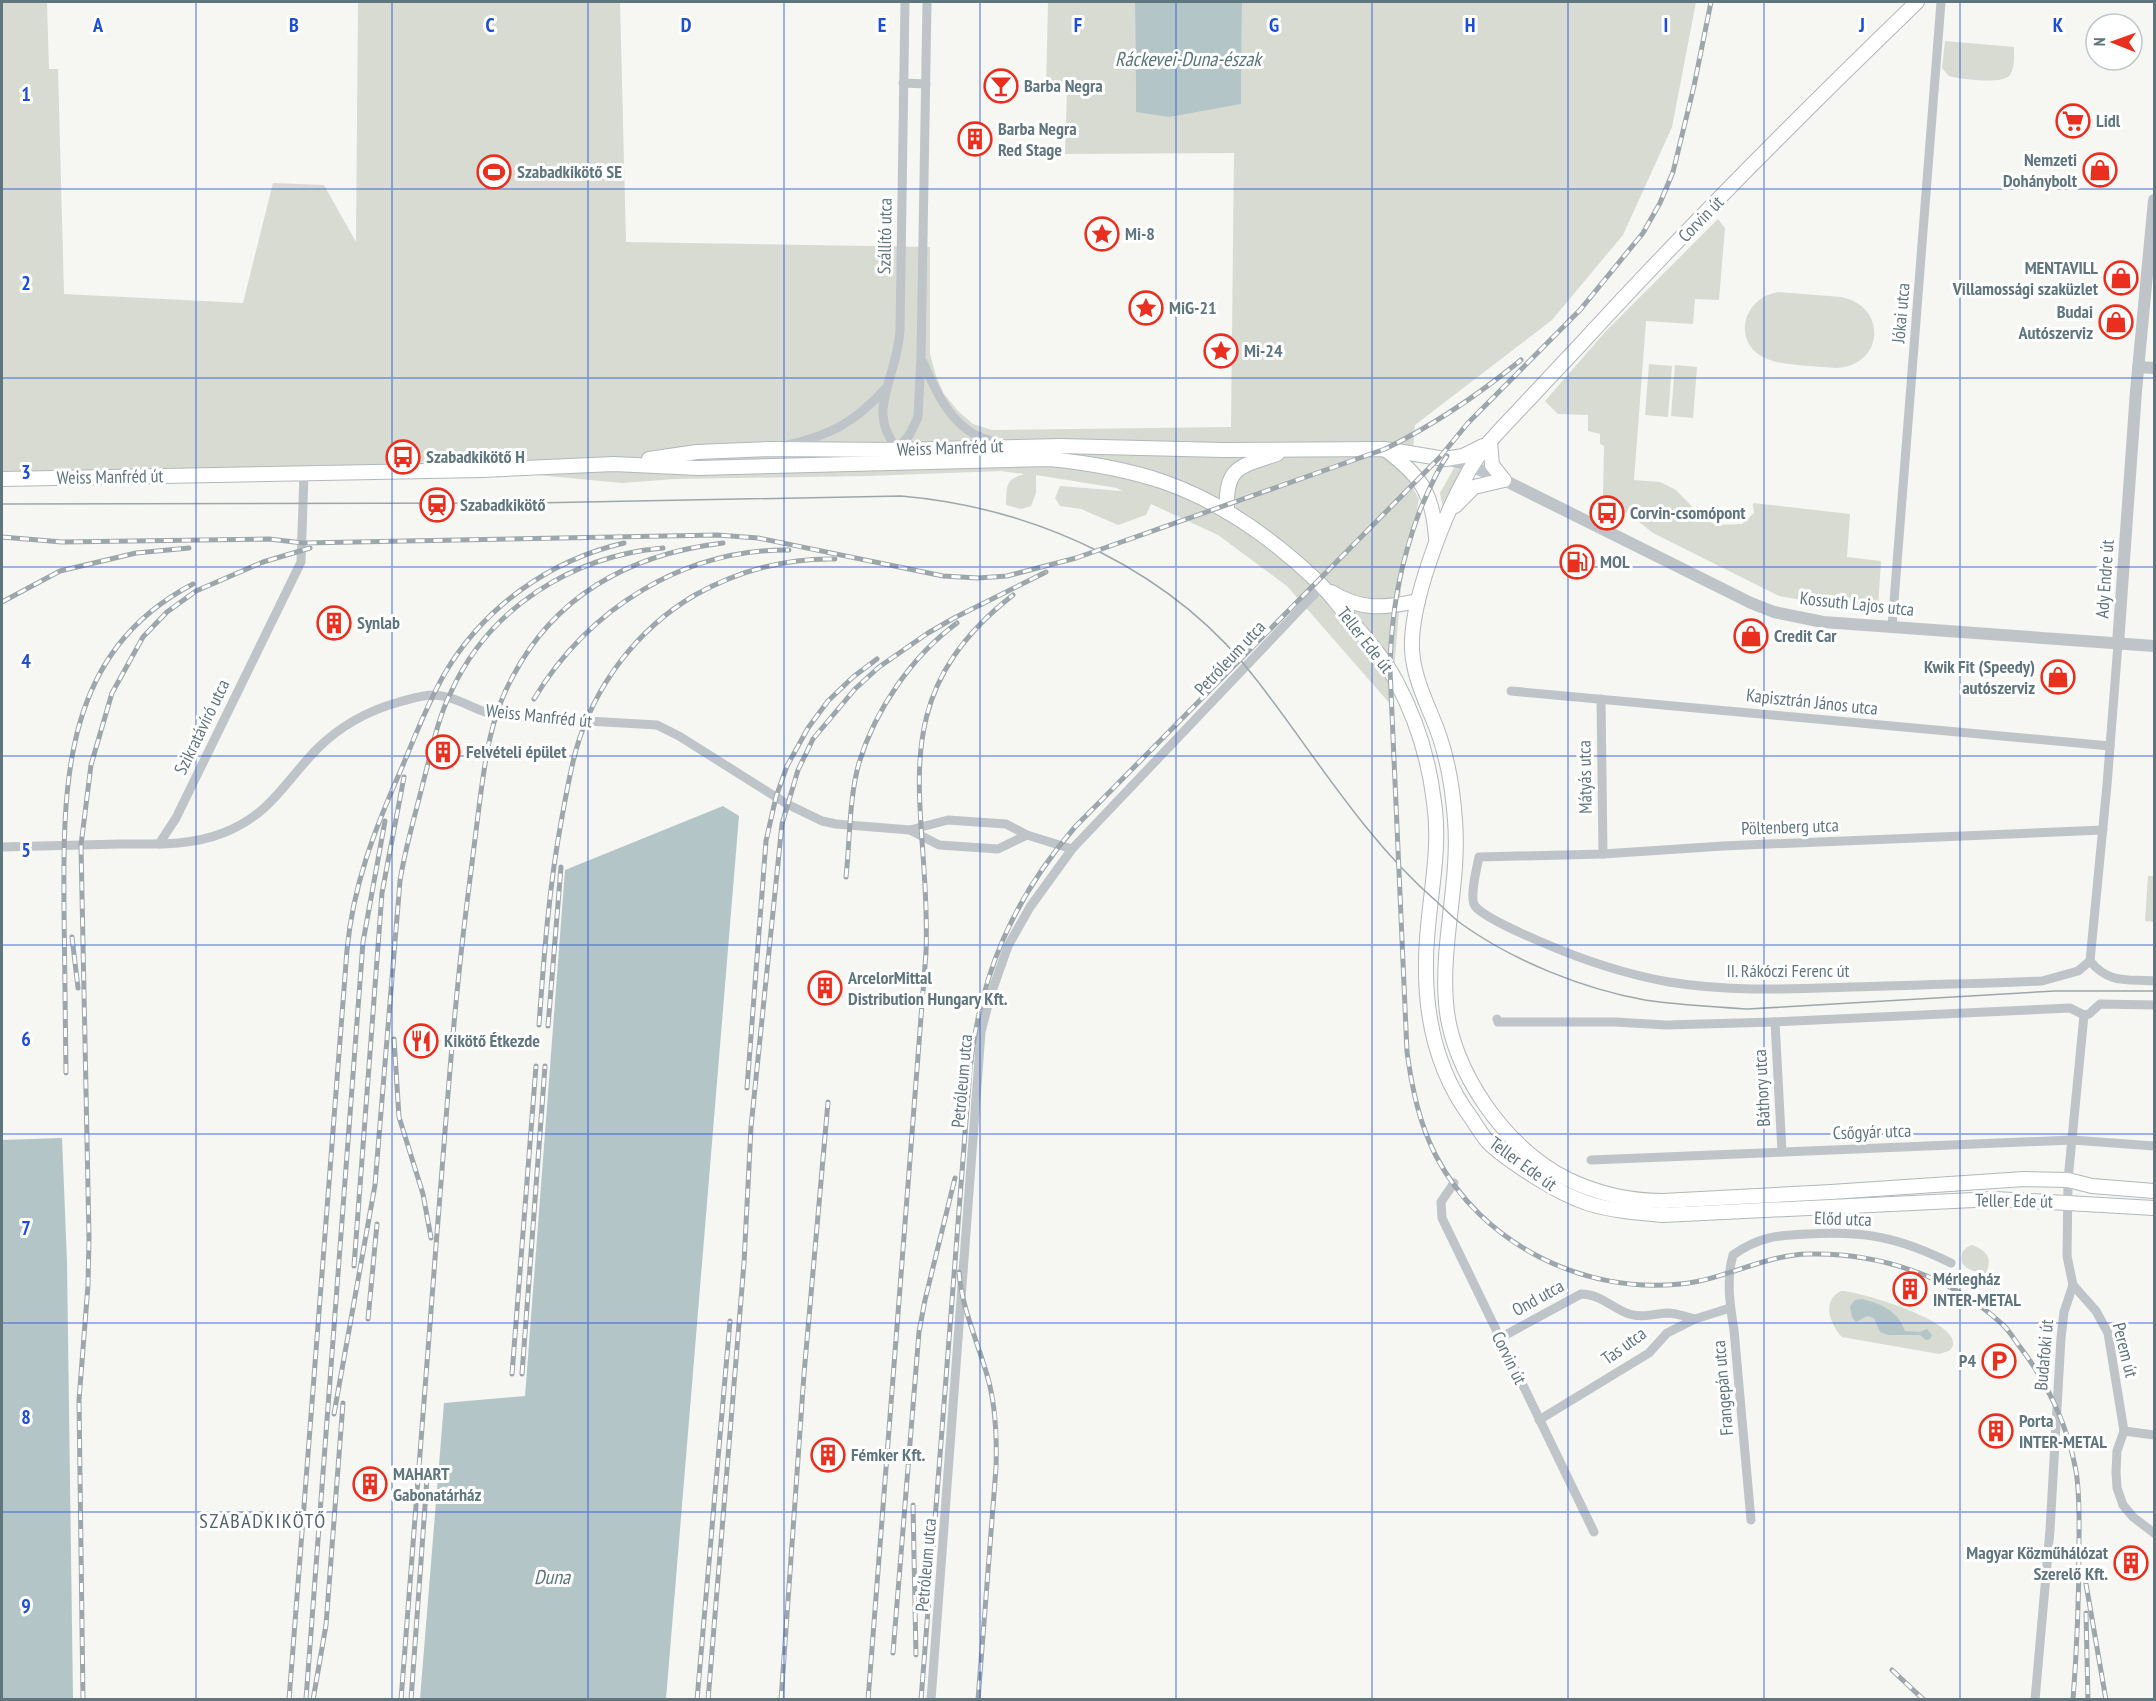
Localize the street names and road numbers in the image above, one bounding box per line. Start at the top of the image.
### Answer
street label: Corvin út [1673,191,1728,247]
street label: Szállító utca [872,198,897,274]
street label: Jókai utca [1886,282,1915,345]
street label: Weiss Manfréd út [896,434,1004,461]
street label: Weiss Manfréd út [56,464,164,489]
street label: Ady Endre út [2090,539,2119,619]
street label: Kossuth Lajos utca [1799,586,1915,621]
street label: Teller Ede út [1332,602,1398,677]
street label: Petróleum utca [1189,615,1270,700]
street label: Szikratávíró utca [169,675,234,778]
street label: Kapisztrán János utca [1745,683,1879,720]
street label: Weiss Manfréd út [485,698,593,733]
street label: Mátyás utca [1572,740,1597,814]
street label: Pöltenberg utca [1741,813,1839,840]
street label: II. Rákóczi Ferenc út [1727,959,1849,982]
street label: Petróleum utca [946,1033,977,1129]
street label: Báthory utca [1748,1049,1775,1127]
street label: Csőgyár utca [1832,1119,1912,1144]
street label: Teller Ede út [1485,1131,1562,1196]
street label: Teller Ede út [1975,1188,2053,1213]
street label: Előd utca [1814,1206,1872,1231]
street label: Ond utca [1508,1274,1568,1321]
street label: Budafoki út [2029,1319,2058,1391]
street label: Perem út [2108,1320,2143,1380]
street label: Tas utca [1597,1322,1651,1370]
street label: Corvin út [1487,1328,1532,1388]
street label: Frangepán utca [1707,1339,1738,1437]
street label: Petróleum utca [910,1517,941,1613]

